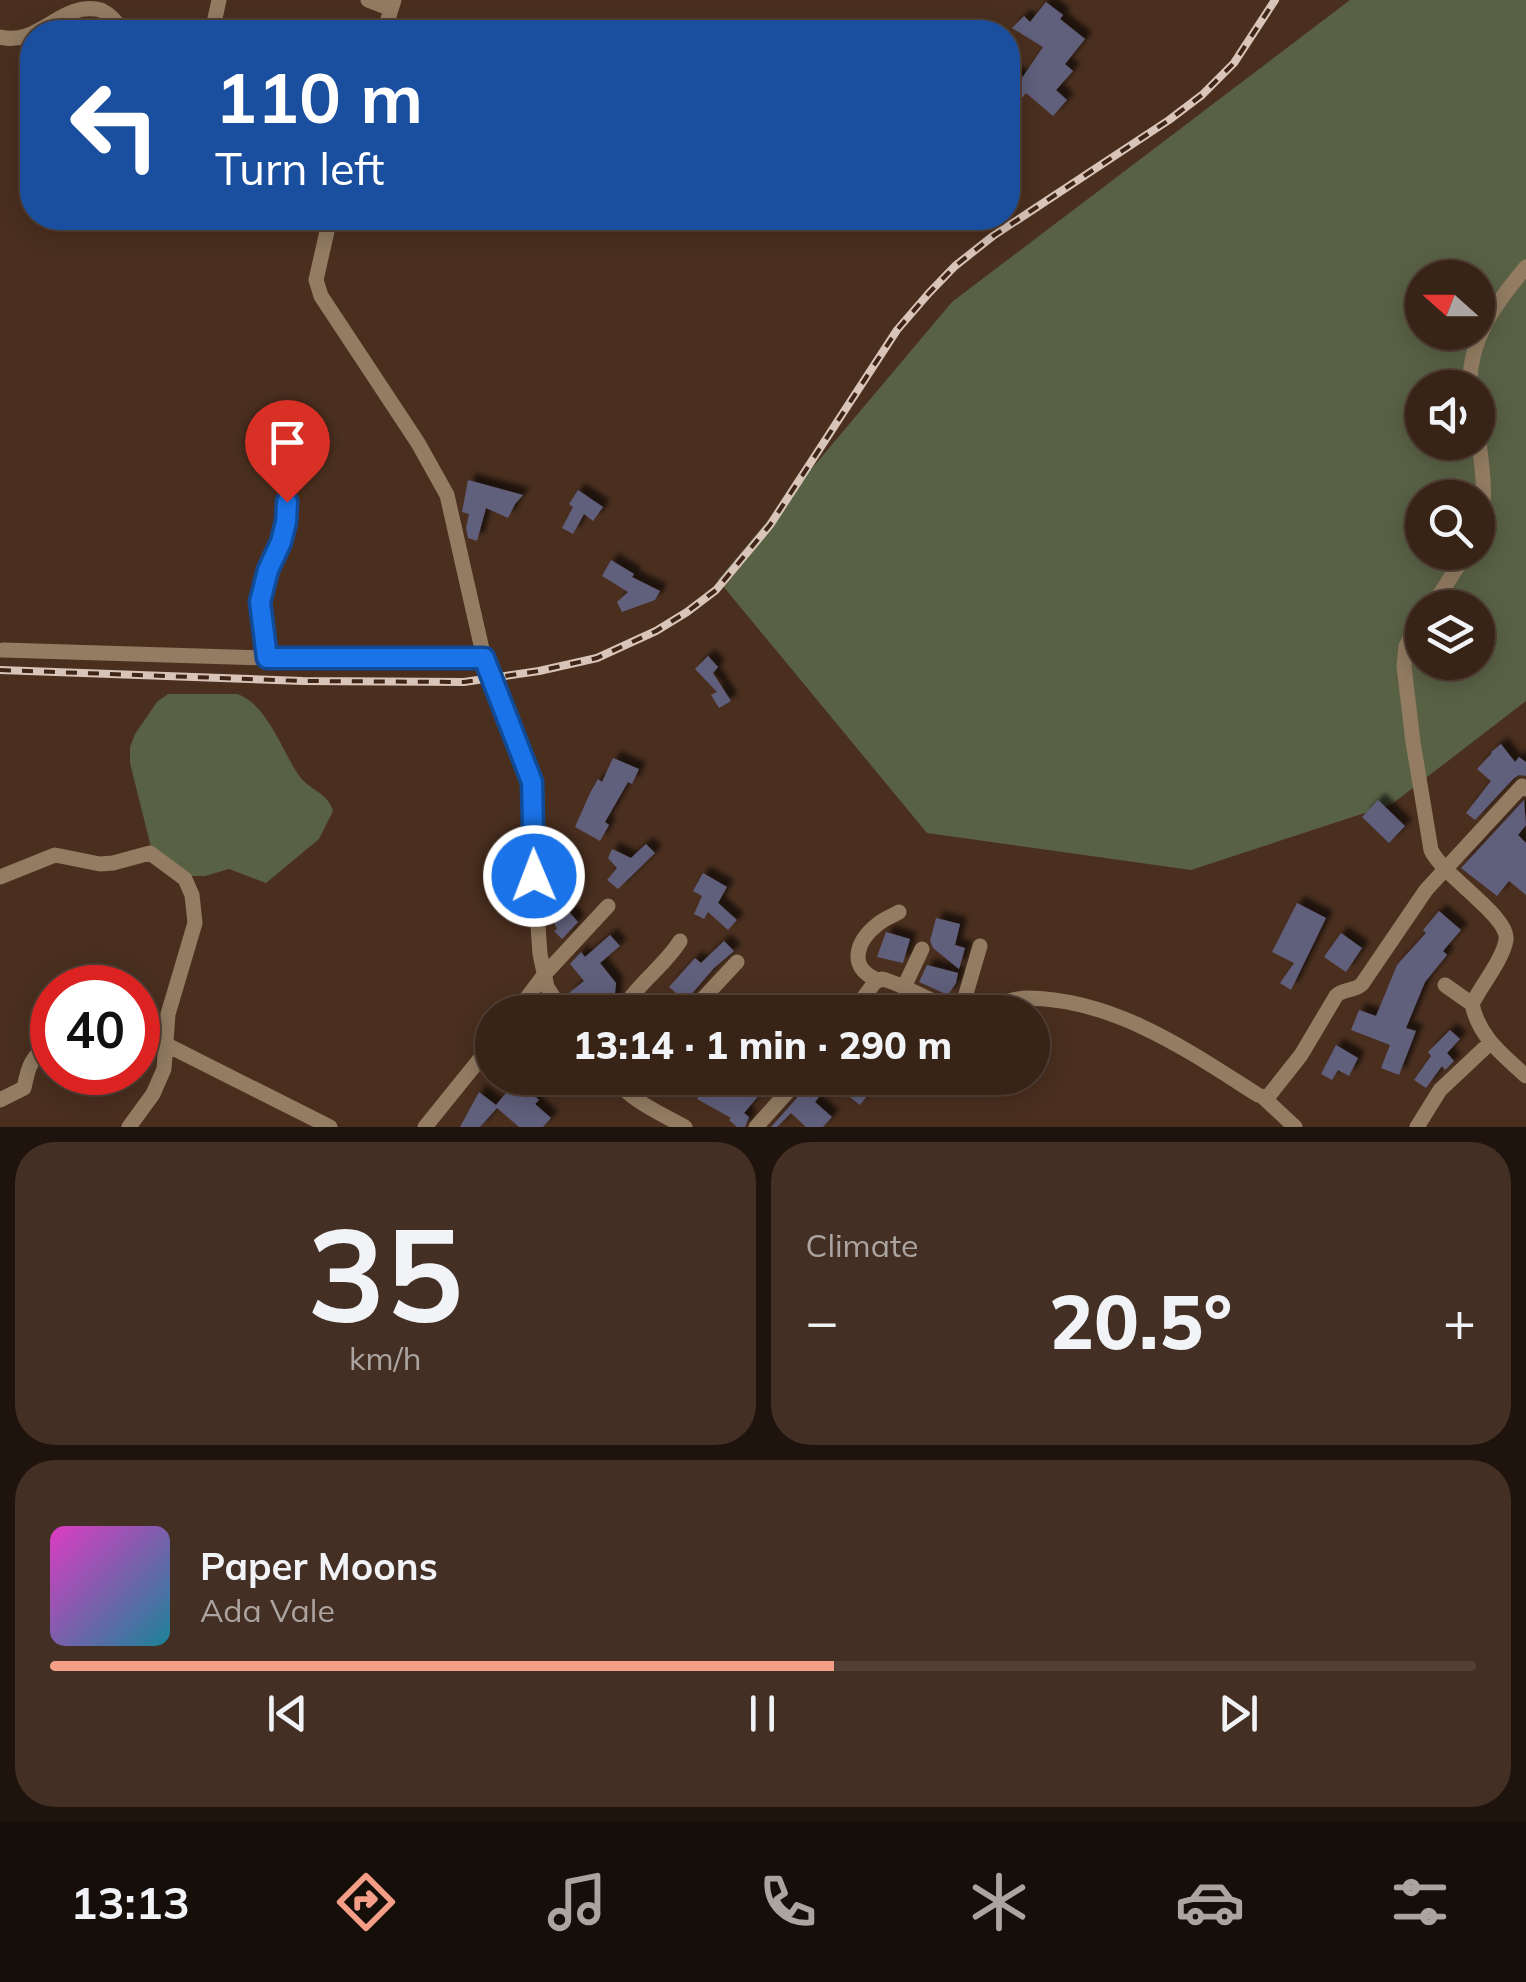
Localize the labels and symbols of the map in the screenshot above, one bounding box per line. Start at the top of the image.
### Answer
north arrow [1405,260,1495,350]
pin [245,400,330,503]
position arrow [482,824,586,928]
speed limit sign: 40 [30,965,160,1095]

